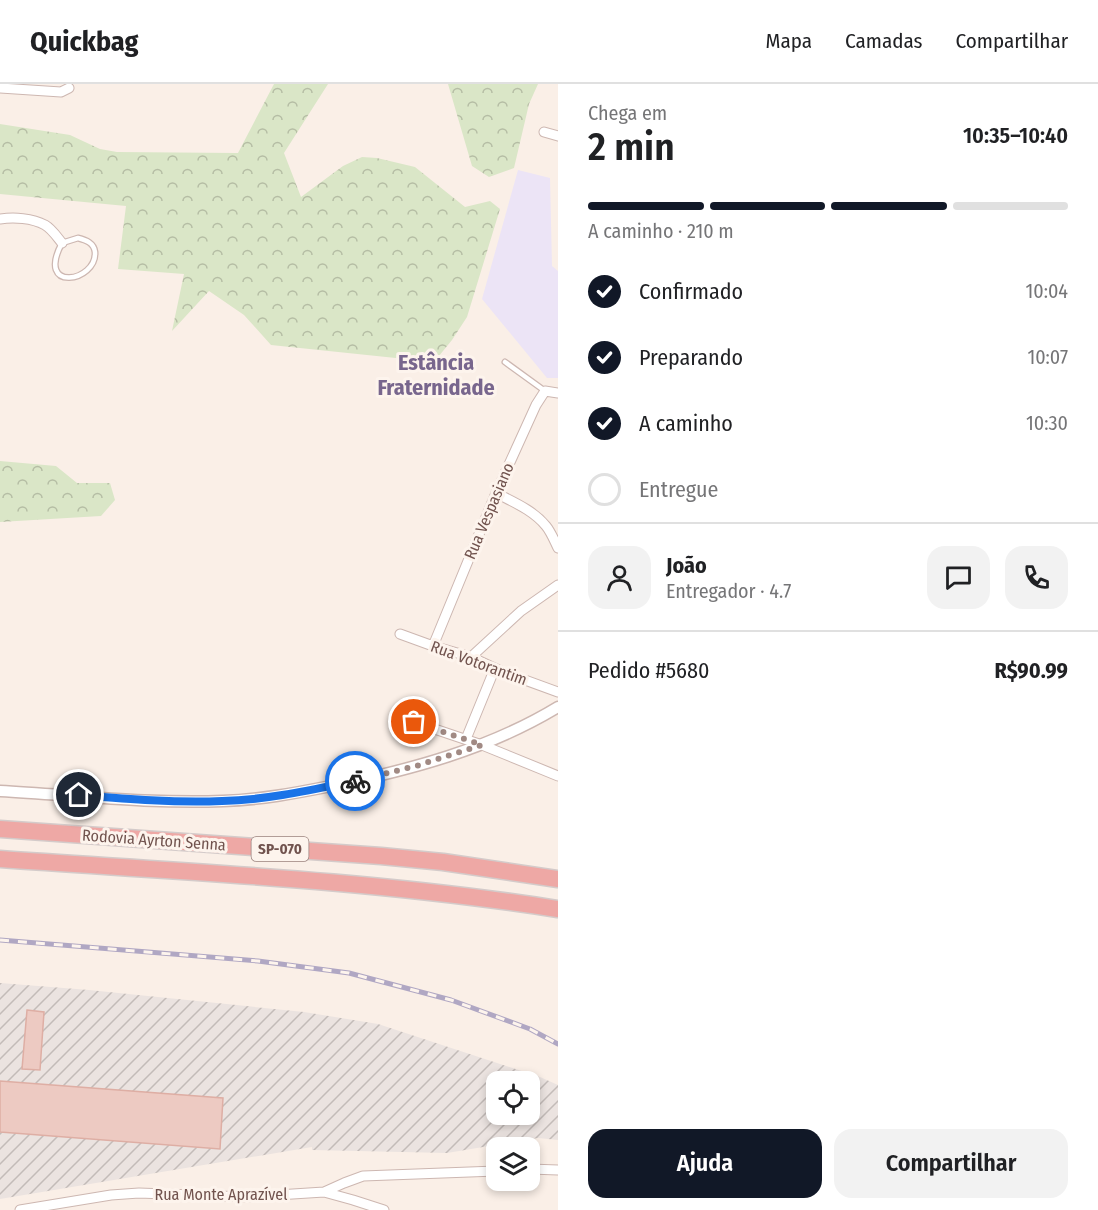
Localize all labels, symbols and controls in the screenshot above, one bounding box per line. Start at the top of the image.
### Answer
text: Quickbag [30,25,138,58]
text: Mapa [766,28,812,54]
text: Camadas [845,28,923,54]
text: Compartilhar [956,28,1068,54]
text: Chega em [588,101,667,125]
text: 10:35–10:40 [963,122,1068,149]
text: 2 min [588,124,675,170]
text: A caminho · 210 m [588,219,734,243]
icon: check [588,275,621,308]
text: Confirmado [639,278,743,305]
text: 10:04 [1025,279,1068,303]
icon: check [588,341,621,374]
text: Preparando [639,344,743,371]
text: 10:07 [1027,345,1068,369]
district label: Estância Fraternidade [377,349,495,401]
icon: check [588,407,621,440]
text: A caminho [639,410,733,437]
text: 10:30 [1026,411,1068,435]
street label: Rua Vespasiano [460,460,518,562]
text: Entregue [639,476,718,503]
button: person [588,546,651,609]
button: chat [927,546,990,609]
button: phone [1005,546,1068,609]
text: João [666,552,707,579]
text: Entregador · 4.7 [666,579,791,603]
street label: Rua Votorantim [428,637,530,689]
text: Pedido #5680 [588,657,709,684]
text: R$90.99 [995,657,1068,684]
pin [388,696,439,747]
icon: bag [397,705,430,738]
courier [325,751,385,811]
icon: bike [339,765,372,798]
pin [53,769,104,820]
icon: home [62,778,95,811]
street label: Rodovia Ayrton Senna [82,826,227,855]
road number: SP-070 [252,837,308,861]
map controls [486,1071,540,1191]
button: locate [486,1071,540,1125]
button: Ajuda [588,1129,822,1198]
button: Compartilhar [834,1129,1068,1198]
button: layers [486,1137,540,1191]
street label: Rua Monte Aprazível [155,1185,287,1204]

